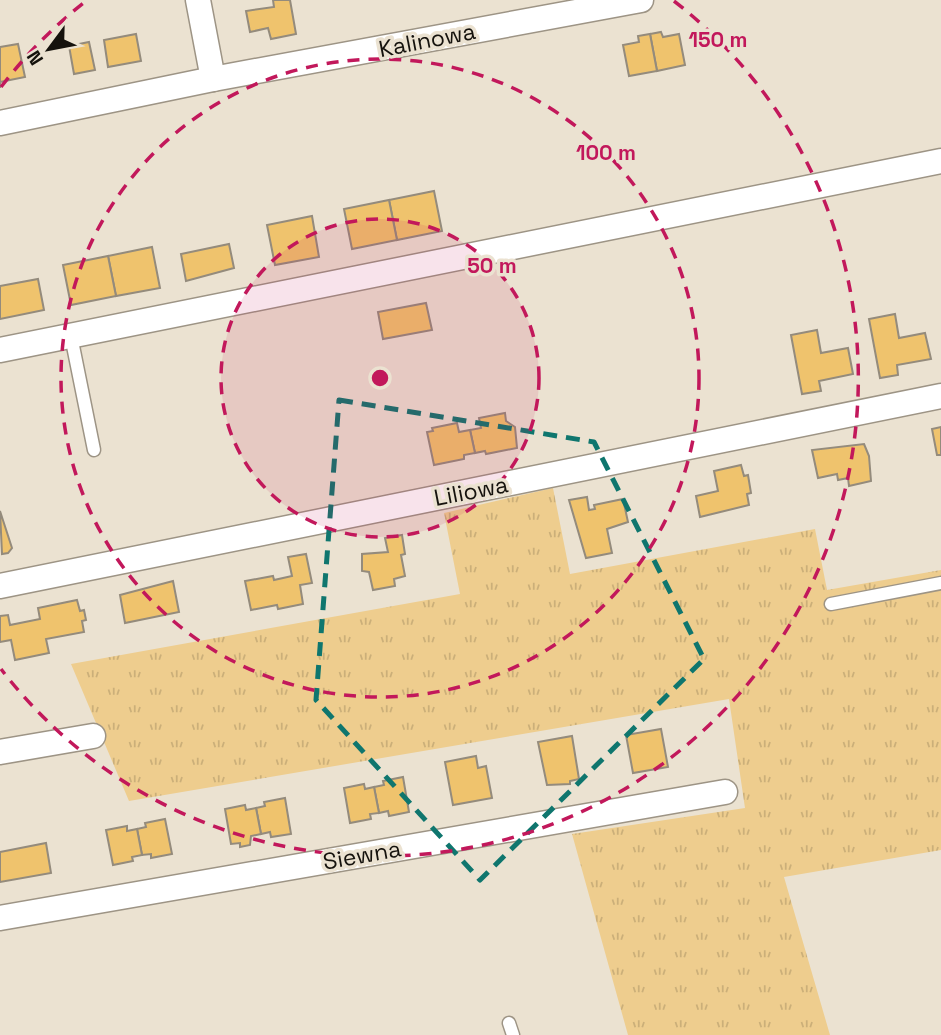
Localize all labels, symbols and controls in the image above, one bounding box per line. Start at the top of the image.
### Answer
north arrow [14,14,84,84]
street label: Kalinowa [376,16,478,64]
text: 150 m [689,26,747,53]
text: N [21,46,49,70]
text: 100 m [576,139,636,166]
text: 50 m [467,252,517,279]
centre of rings [368,366,392,390]
street label: Liliowa [431,469,511,513]
street label: Siewna [321,833,403,877]

